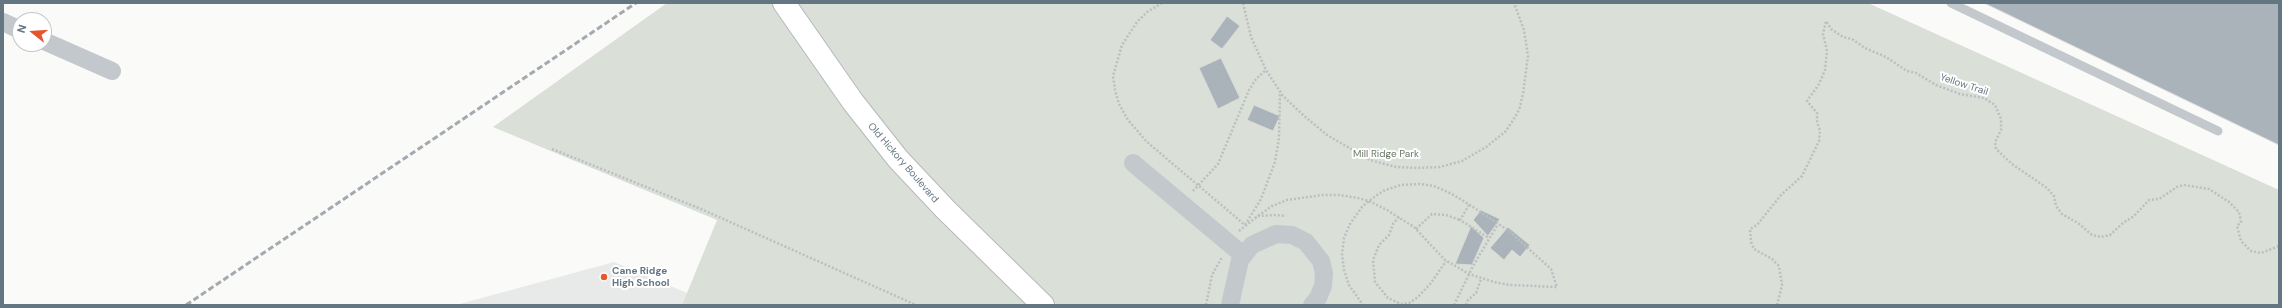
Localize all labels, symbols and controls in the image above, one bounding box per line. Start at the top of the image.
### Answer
north arrow [12,12,52,52]
text: N [14,23,29,35]
street label: Yellow Trail [1938,72,1990,98]
street label: Old Hickory Boulevard [865,121,941,205]
park label: Mill Ridge Park [1353,148,1419,160]
place label: Cane Ridge High School [612,265,670,288]
marker: Cane Ridge High School [599,272,609,282]

